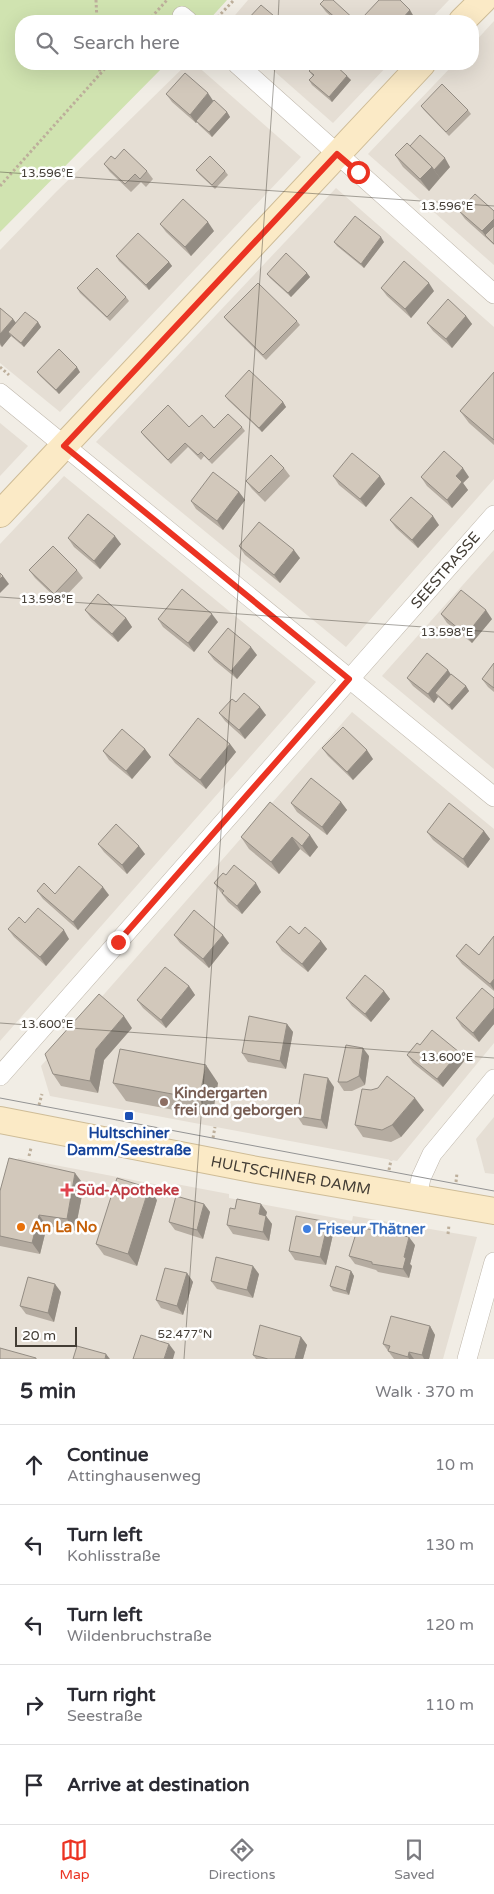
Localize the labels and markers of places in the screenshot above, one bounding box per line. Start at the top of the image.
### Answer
place label: Kindergarten frei und geborgen [173,1084,302,1120]
marker: Kindergarten frei und geborgen [158,1096,170,1108]
marker: Hultschiner Damm/Seestraße [123,1110,135,1122]
place label: Hultschiner Damm/Seestraße [67,1124,192,1159]
place label: Süd-Apotheke [77,1181,180,1200]
marker: Süd-Apotheke [61,1184,73,1196]
place label: An La No [31,1218,97,1236]
place label: Friseur Thätner [317,1220,425,1238]
marker: An La No [15,1221,27,1233]
marker: Friseur Thätner [301,1223,313,1235]

